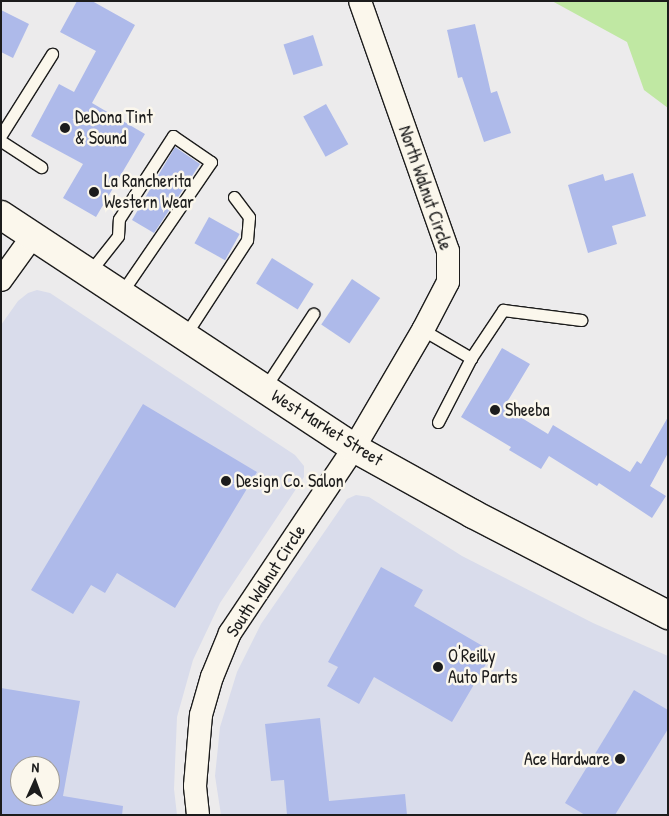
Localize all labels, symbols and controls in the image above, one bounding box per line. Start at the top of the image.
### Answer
place label: DeDona Tint & Sound [75,107,153,150]
marker: DeDona Tint & Sound [59,122,71,134]
street label: North Walnut Circle [394,123,456,253]
place label: La Rancherita Western Wear [104,171,194,213]
marker: La Rancherita Western Wear [88,186,100,198]
street label: West Market Street [267,385,387,471]
place label: Sheeba [505,399,550,421]
marker: Sheeba [489,404,501,416]
place label: Design Co. Salon [236,470,344,492]
marker: Design Co. Salon [220,475,232,487]
street label: South Walnut Circle [222,521,310,641]
place label: O'Reilly Auto Parts [448,646,517,689]
marker: O'Reilly Auto Parts [432,661,444,673]
place label: Ace Hardware [524,748,610,770]
marker: Ace Hardware [614,753,626,765]
north arrow [10,756,60,806]
text: N [31,757,40,776]

